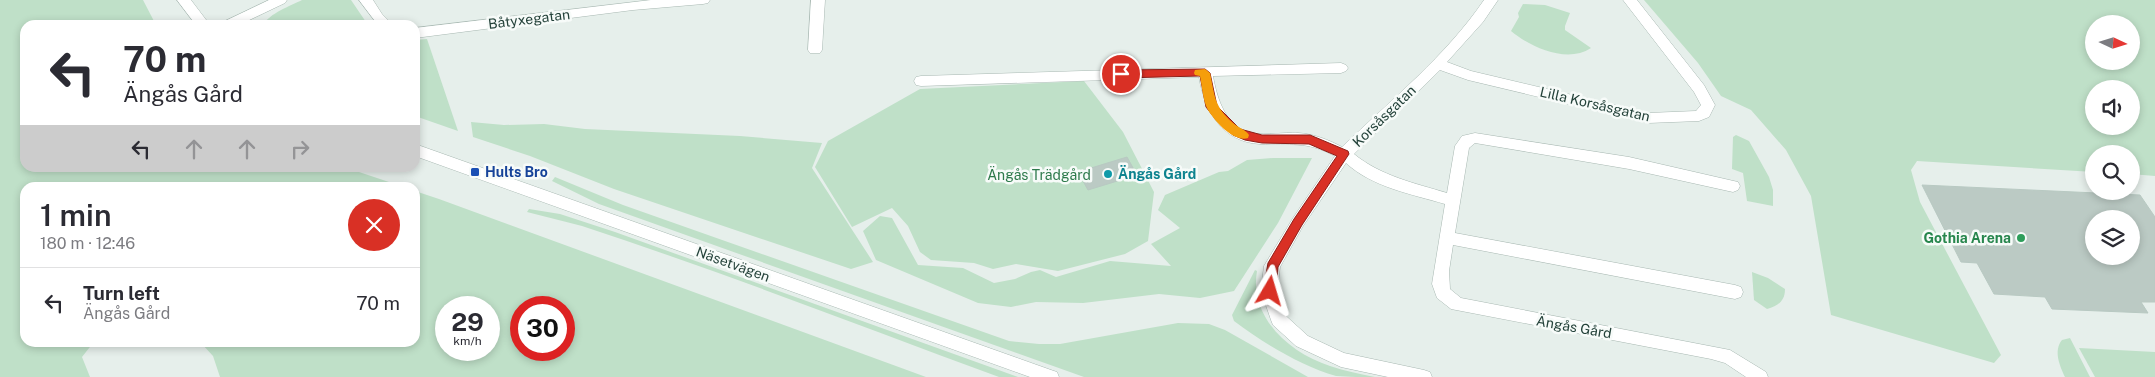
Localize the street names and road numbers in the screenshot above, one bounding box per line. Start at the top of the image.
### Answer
street label: Båtyxegatan [487,6,571,32]
street label: Korsåsgatan [1349,82,1419,150]
street label: Lilla Korsåsgatan [1538,84,1652,124]
street label: Näsetvägen [694,243,772,285]
street label: Ängås Gård [1535,311,1613,342]

